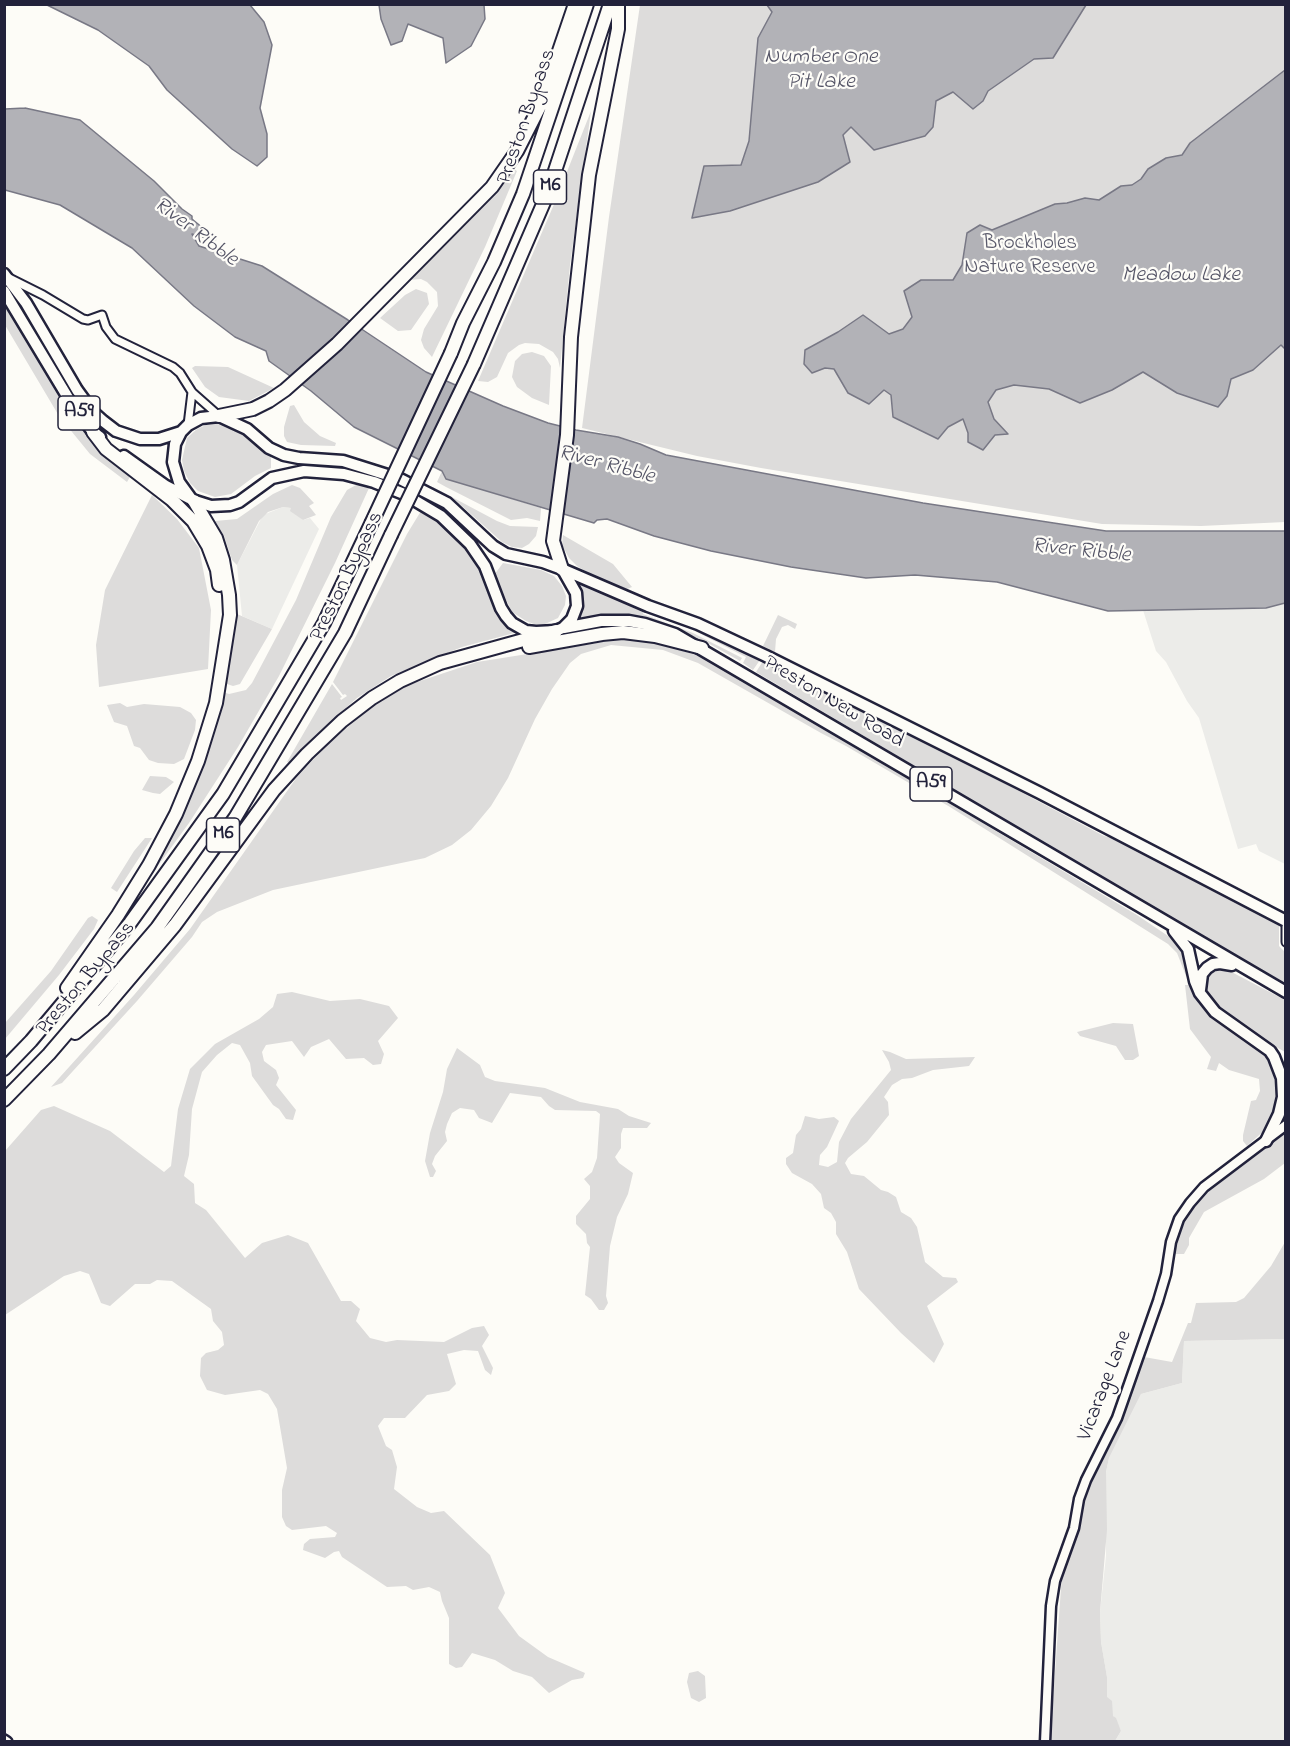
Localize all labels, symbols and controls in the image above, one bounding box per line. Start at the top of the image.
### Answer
water label: Number One Pit Lake [764,45,878,96]
street label: Preston Bypass [493,46,563,188]
road number: M6 [534,170,566,204]
water label: River Ribble [148,193,242,273]
park label: Brockholes Nature Reserve [964,232,1096,282]
water label: Meadow Lake [1122,263,1240,289]
road number: A59 [58,396,100,430]
water label: River Ribble [555,440,657,492]
street label: Preston Bypass [306,508,390,646]
water label: River Ribble [1030,534,1132,570]
street label: Preston New Road [758,651,908,755]
road number: A59 [910,767,952,801]
road number: M6 [206,818,240,852]
street label: Preston Bypass [32,917,142,1041]
street label: Vicarage Lane [1073,1327,1139,1445]

